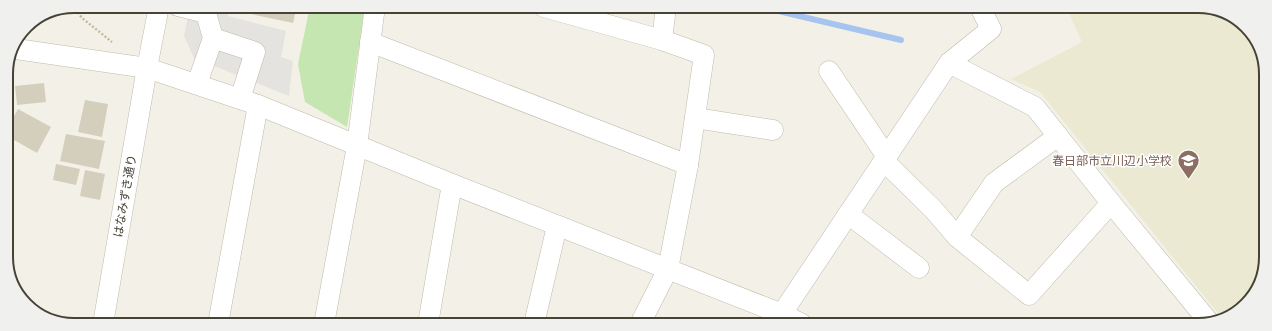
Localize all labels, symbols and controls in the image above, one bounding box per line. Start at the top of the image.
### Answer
school or university icon: 春日部市立川辺小学校 [1175,148,1201,181]
street label: はなみずき通り [111,153,139,239]
place label: 春日部市立川辺小学校 [1052,154,1172,168]

